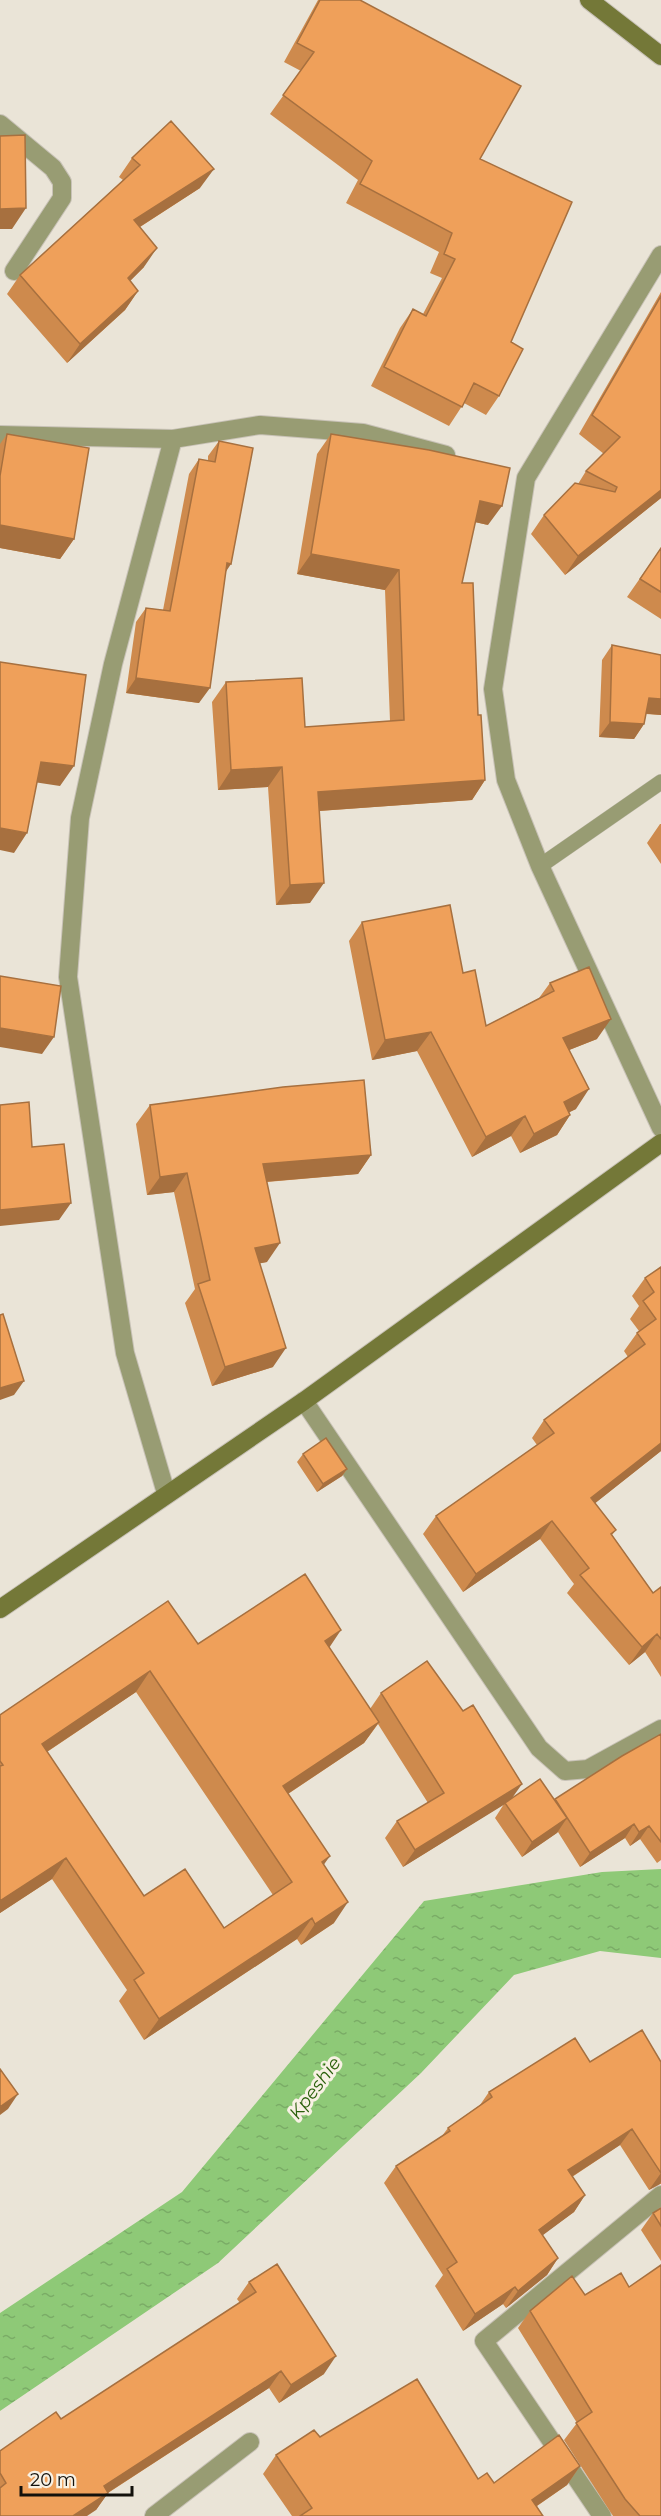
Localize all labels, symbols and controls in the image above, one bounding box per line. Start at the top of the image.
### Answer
water label: Kpeshie [284,2052,346,2124]
scale bar [21,2459,132,2497]
text: 20 m [30,2469,76,2491]

